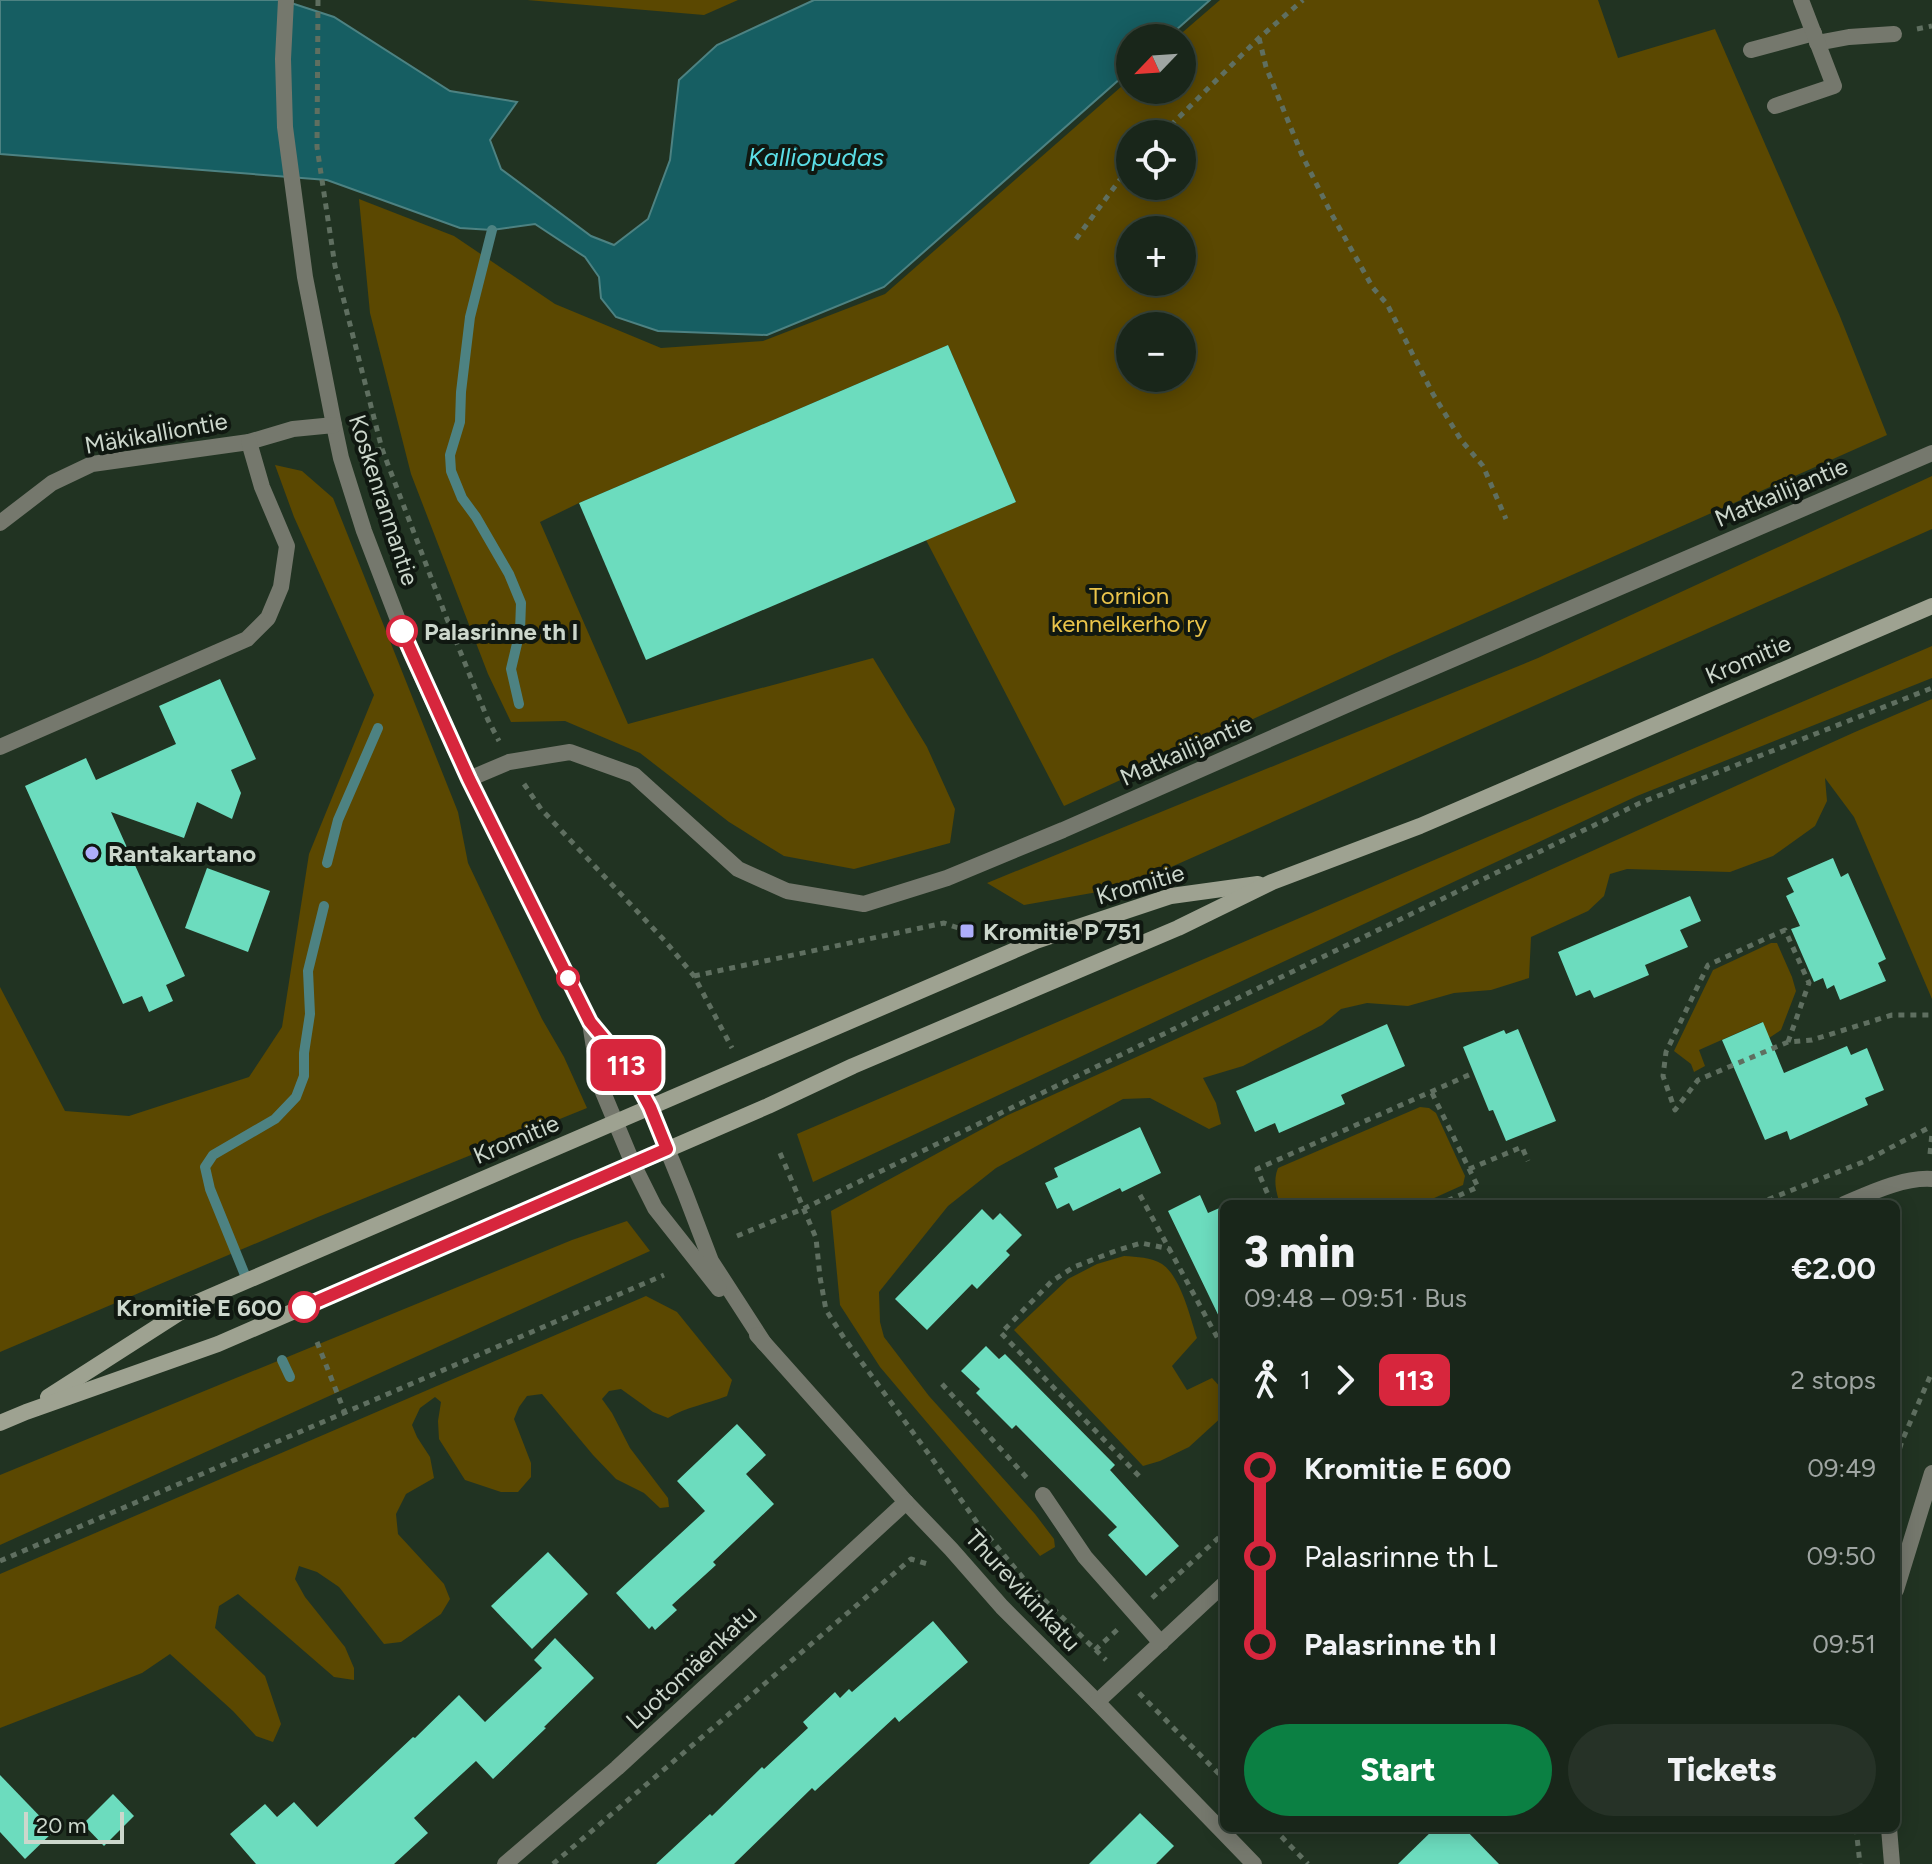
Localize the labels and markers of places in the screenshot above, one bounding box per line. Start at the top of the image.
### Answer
marker: Palasrinne th I [387,616,417,646]
place label: Palasrinne th I [424,617,579,646]
place label: Rantakartano [108,839,256,868]
marker: Rantakartano [83,844,101,862]
place label: Kromitie P 751 [983,917,1142,946]
marker: Kromitie P 751 [958,922,976,940]
unlabelled marker [557,967,579,989]
marker: Kromitie E 600 [289,1292,319,1322]
place label: Kromitie E 600 [116,1293,282,1322]

